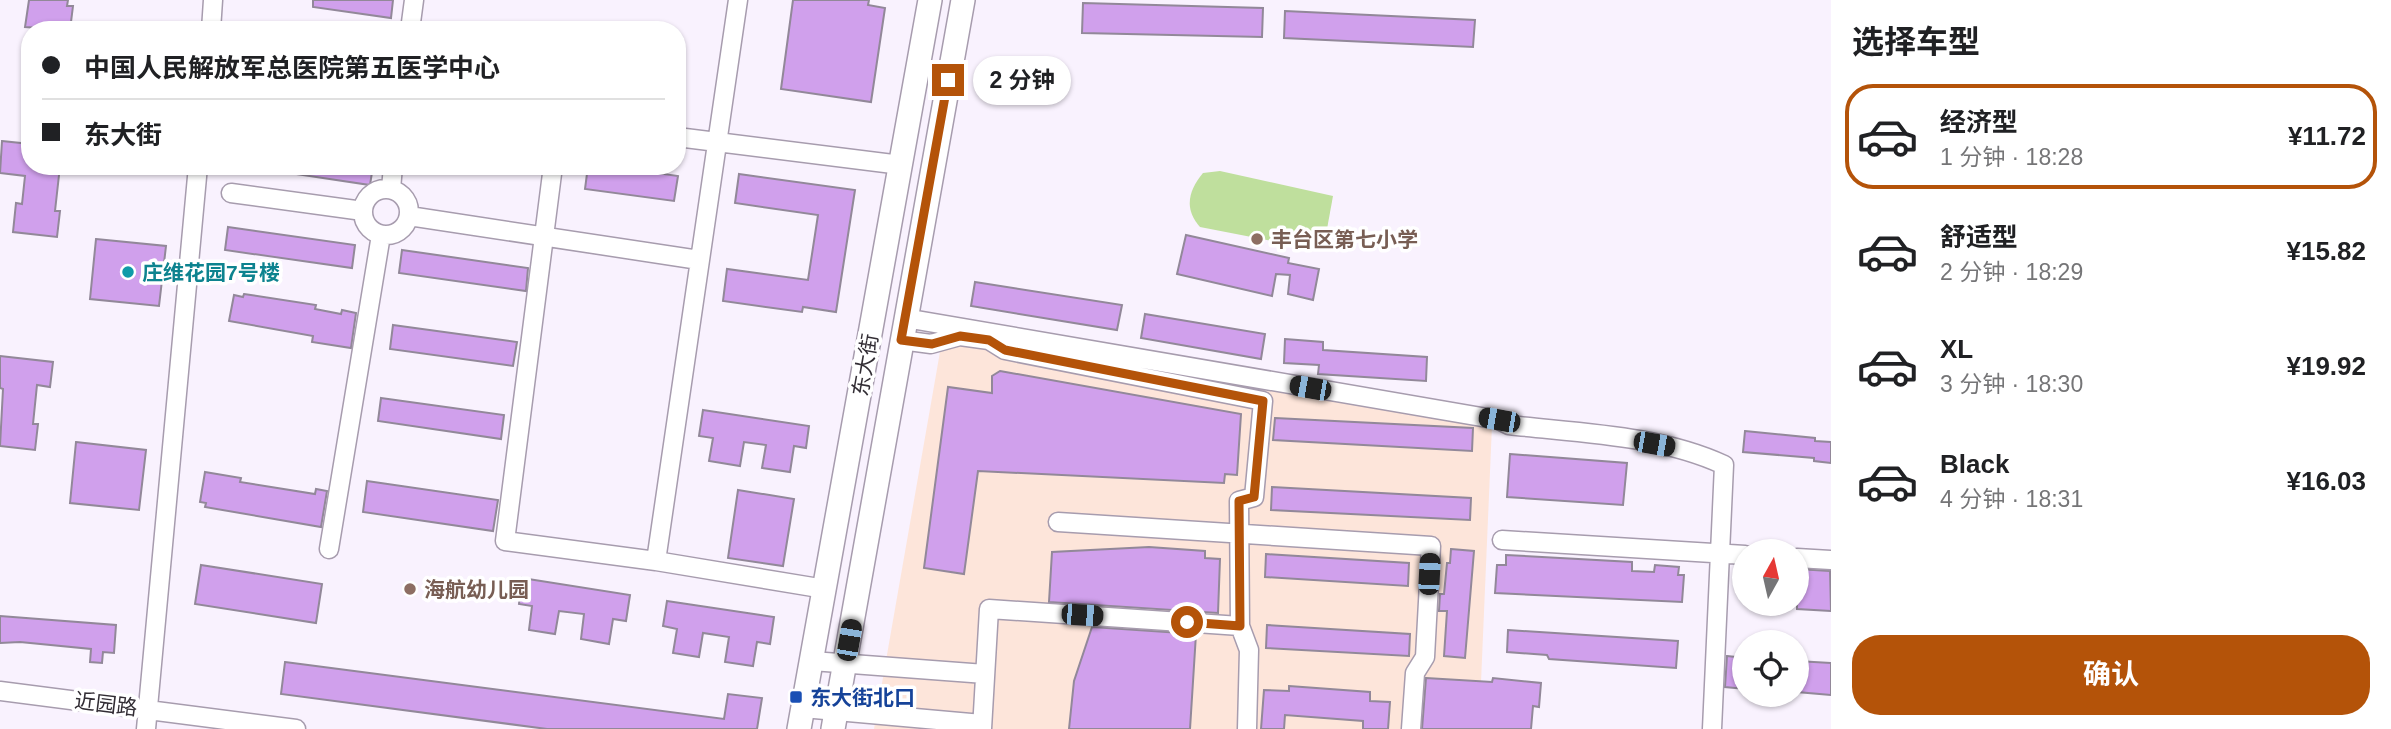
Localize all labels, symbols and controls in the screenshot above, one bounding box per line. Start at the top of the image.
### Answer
text: 选择车型 [1852,24,1980,60]
text: 中国人民解放军总医院第五医学中心 [84,53,500,83]
callout: 2 分钟 [972,56,1070,104]
route end [932,64,964,96]
text: 2 分钟 [989,67,1055,93]
icon: car [1856,105,1919,168]
text: 经济型 [1940,107,2018,137]
text: 东大街 [84,120,162,150]
text: ¥11.72 [2288,121,2366,151]
text: 1 分钟 · 18:28 [1940,144,2083,170]
icon: car [1856,220,1919,283]
text: 舒适型 [1940,222,2018,252]
place label: 丰台区第七小学 [1271,228,1418,251]
marker: 丰台区第七小学 [1249,231,1265,247]
text: ¥15.82 [2286,236,2366,266]
text: 2 分钟 · 18:29 [1940,259,2083,285]
place label: 庄维花园7号楼 [142,261,280,284]
marker: 庄维花园7号楼 [120,264,136,280]
street label: 东大街 [848,332,882,398]
text: XL [1940,334,1973,364]
icon: car [1856,335,1919,398]
text: ¥19.92 [2286,351,2366,381]
text: 3 分钟 · 18:30 [1940,371,2083,397]
car [1288,374,1333,402]
car [1477,406,1522,434]
car [1632,430,1677,458]
text: Black [1940,449,2009,479]
icon: car [1856,450,1919,513]
text: ¥16.03 [2286,466,2366,496]
text: 4 分钟 · 18:31 [1940,486,2083,512]
north arrow [1732,539,1810,616]
map controls [1732,539,1809,707]
car [1418,552,1441,596]
place label: 海航幼儿园 [424,578,529,601]
marker: 海航幼儿园 [402,581,418,597]
car [1061,603,1104,627]
route start [1171,606,1203,638]
car [836,617,863,663]
button: locate [1732,630,1809,707]
button: 确认 [1852,635,2370,715]
place label: 东大街北口 [810,686,915,709]
street label: 近园路 [73,689,139,719]
marker: 东大街北口 [788,689,804,705]

